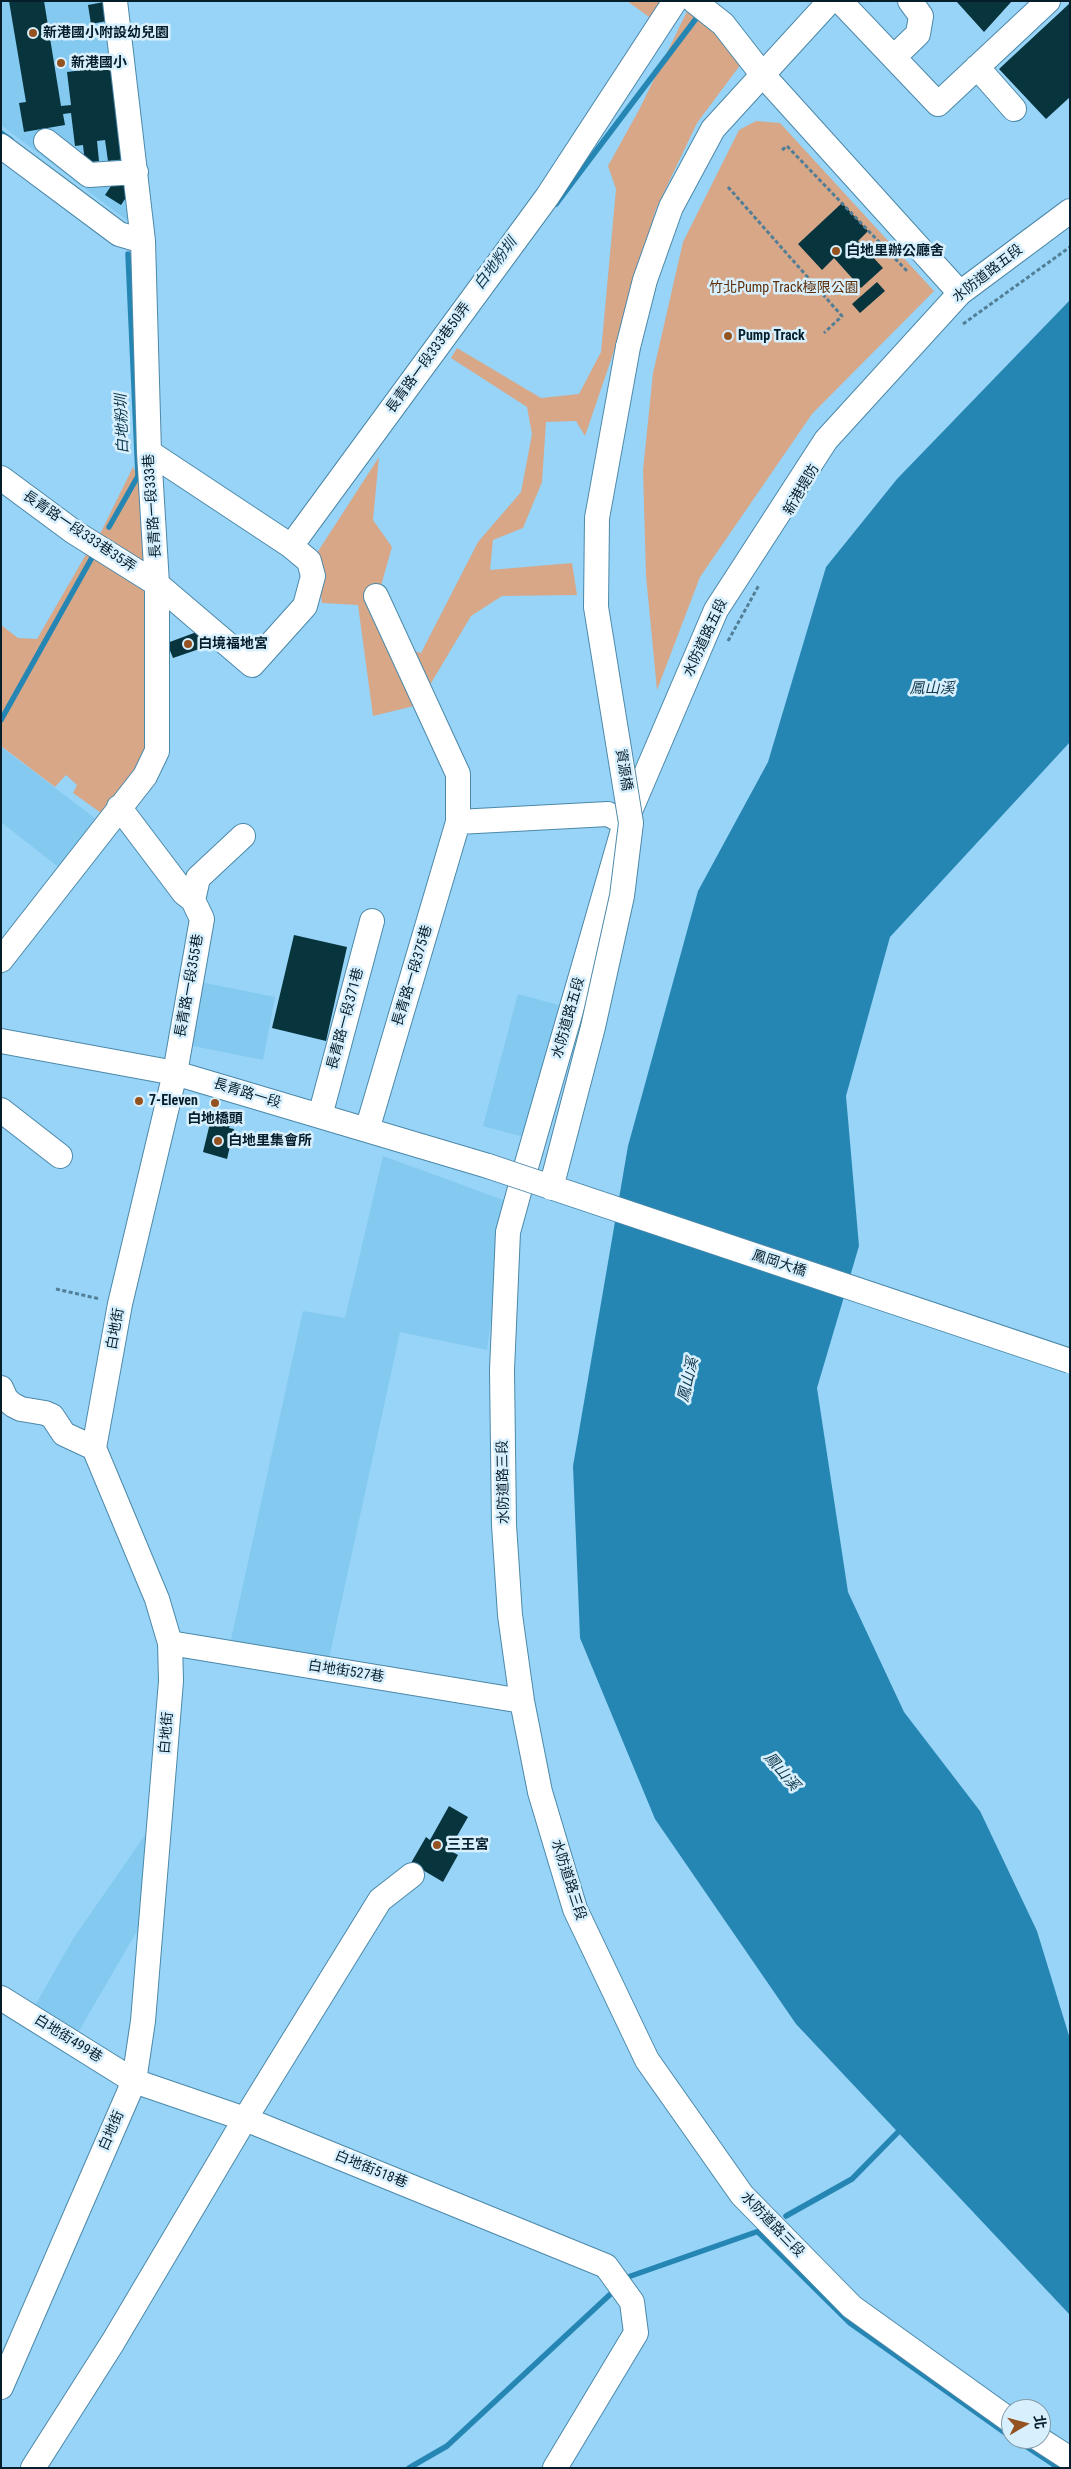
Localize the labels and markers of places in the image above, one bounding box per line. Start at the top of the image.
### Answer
place label: 新港國小附設幼兒園 [43,25,169,41]
marker: 新港國小附設幼兒園 [27,27,39,39]
place label: 新港國小 [71,55,127,71]
marker: 新港國小 [55,57,67,69]
place label: 白地里辦公廳舍 [846,243,944,259]
marker: 白地里辦公廳舍 [830,245,842,257]
place label: Pump Track [738,328,805,344]
marker: Pump Track [722,330,734,342]
place label: 白境福地宮 [198,636,268,652]
marker: 白境福地宮 [182,638,194,650]
place label: 7-Eleven [149,1093,198,1109]
marker: 7-Eleven [133,1095,145,1107]
marker: 白地橋頭 [209,1097,221,1109]
place label: 白地橋頭 [187,1111,243,1127]
place label: 白地里集會所 [228,1133,312,1149]
marker: 白地里集會所 [212,1135,224,1147]
place label: 三王宮 [447,1837,489,1853]
marker: 三王宮 [431,1839,443,1851]

